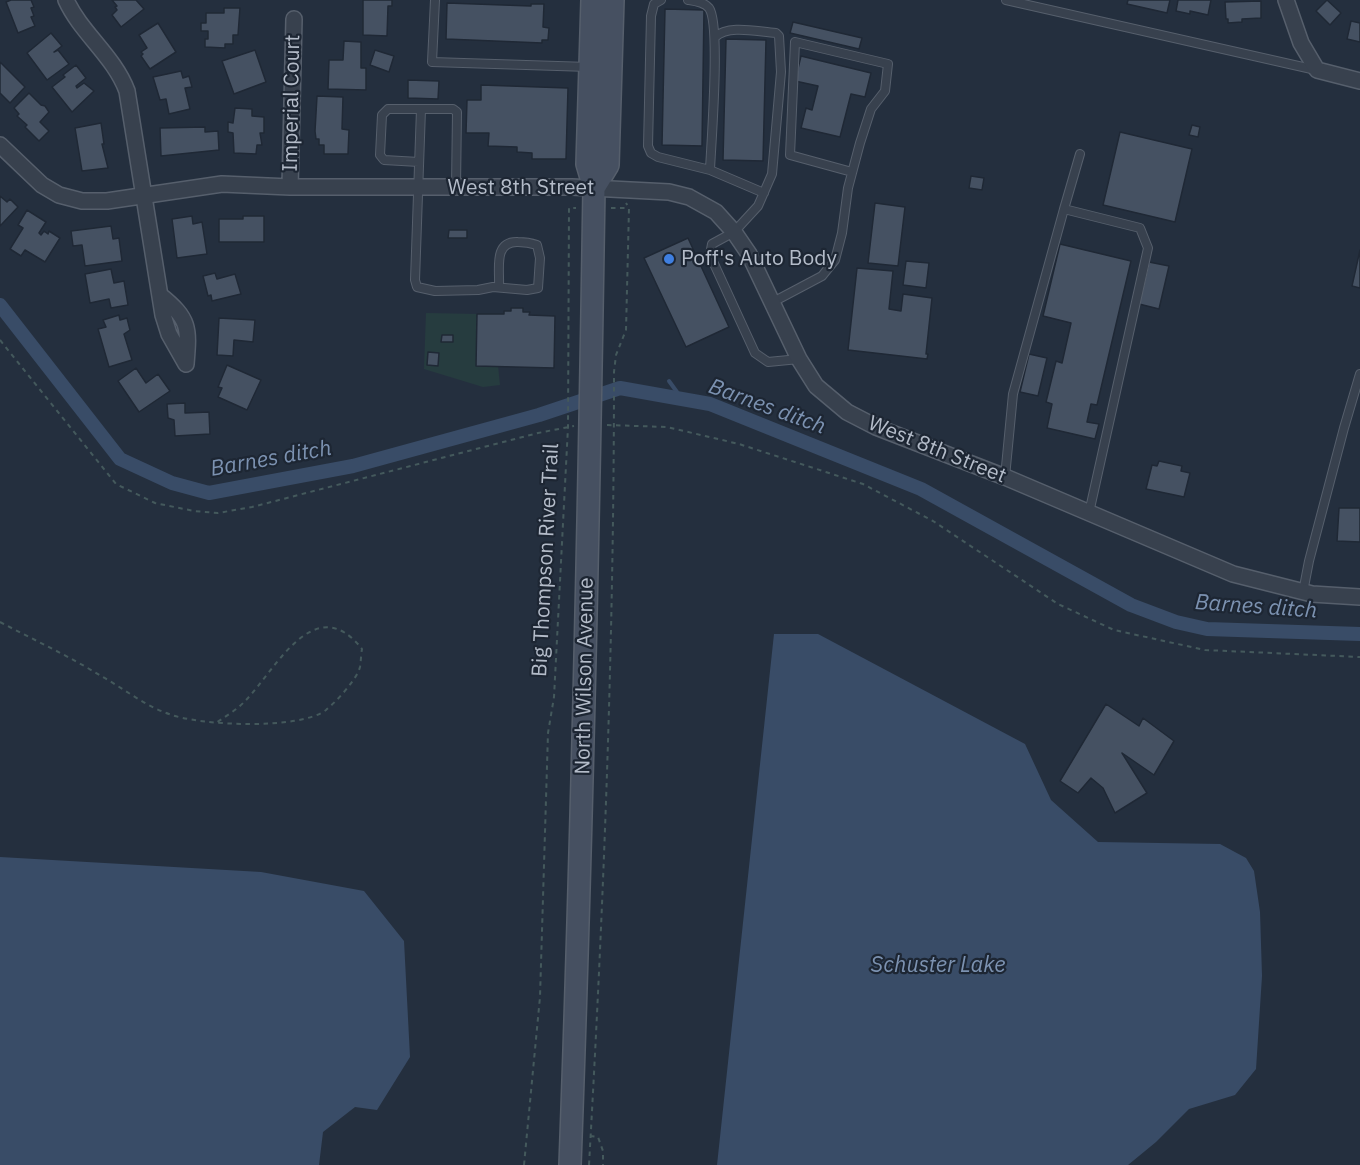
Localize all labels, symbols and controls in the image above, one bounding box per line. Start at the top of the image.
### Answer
street label: Imperial Court [278,34,306,172]
street label: West 8th Street [448,175,594,201]
place label: Poff's Auto Body [681,246,837,272]
marker: Poff's Auto Body [662,252,676,266]
water label: Barnes ditch [705,374,829,440]
street label: West 8th Street [864,411,1010,489]
water label: Barnes ditch [208,435,334,483]
street label: Big Thompson River Trail [527,442,565,678]
street label: North Wilson Avenue [571,577,599,775]
water label: Barnes ditch [1194,590,1318,624]
water label: Schuster Lake [871,953,1005,979]

